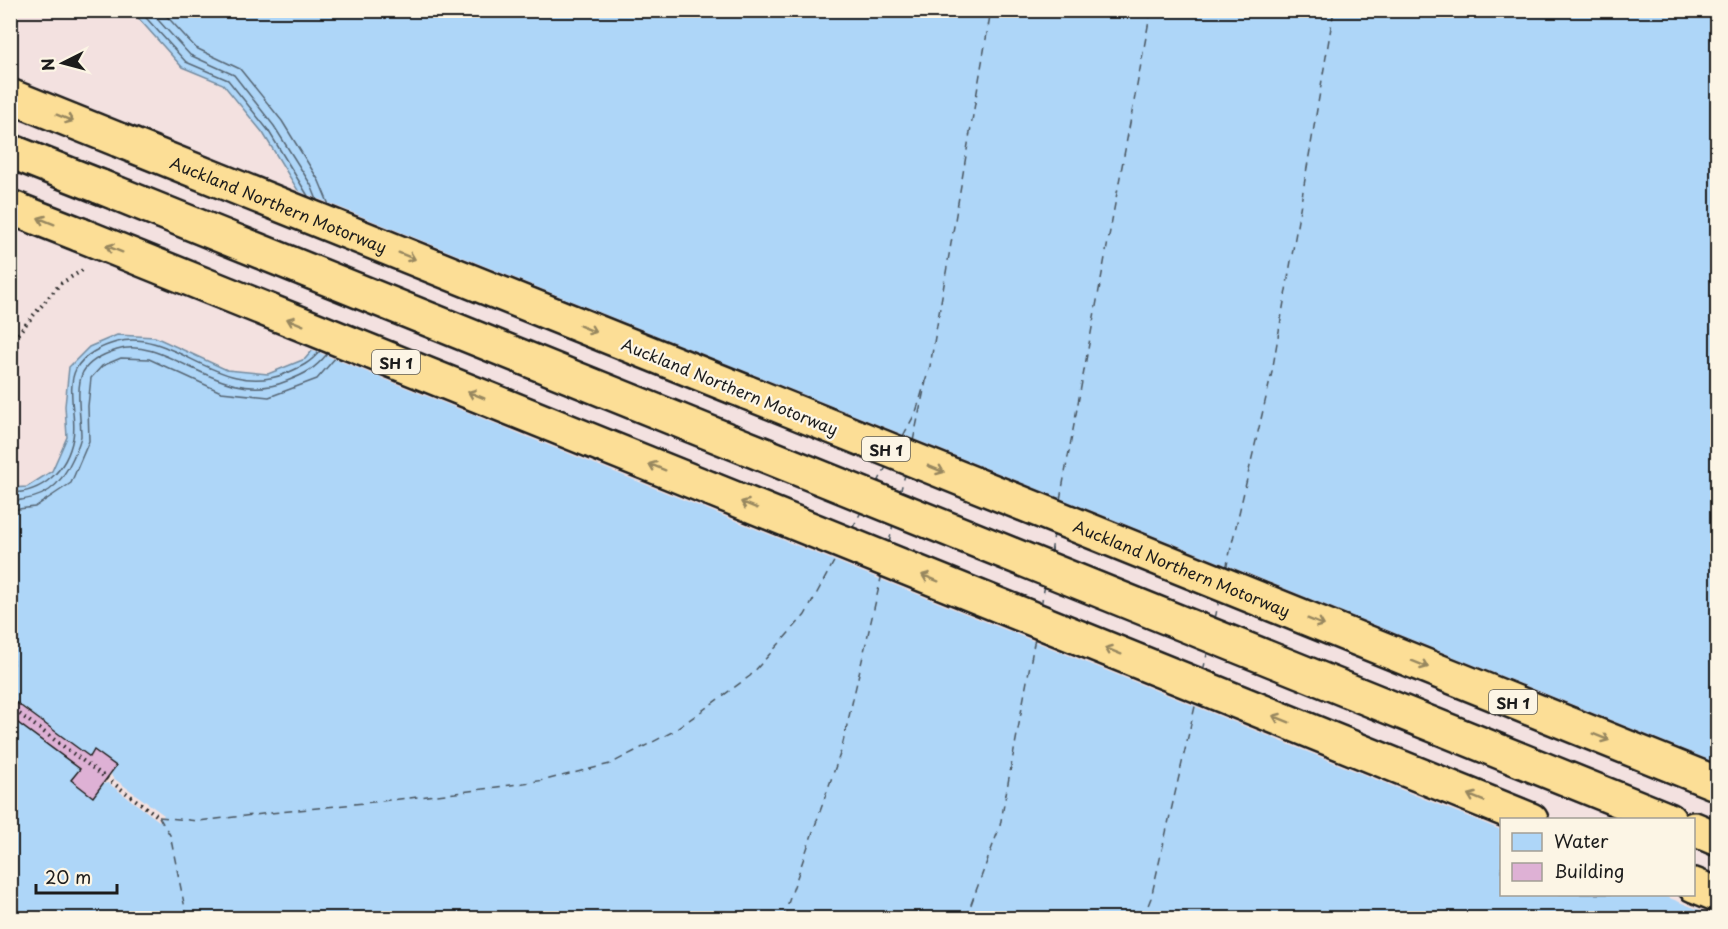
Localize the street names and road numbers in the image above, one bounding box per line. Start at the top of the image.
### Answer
street label: Auckland Northern Motorway [167,150,391,259]
street label: Auckland Northern Motorway [618,331,842,441]
road number: SH 1 [372,350,420,374]
road number: SH 1 [862,437,910,461]
street label: Auckland Northern Motorway [1070,513,1294,622]
road number: SH 1 [1489,690,1537,714]

